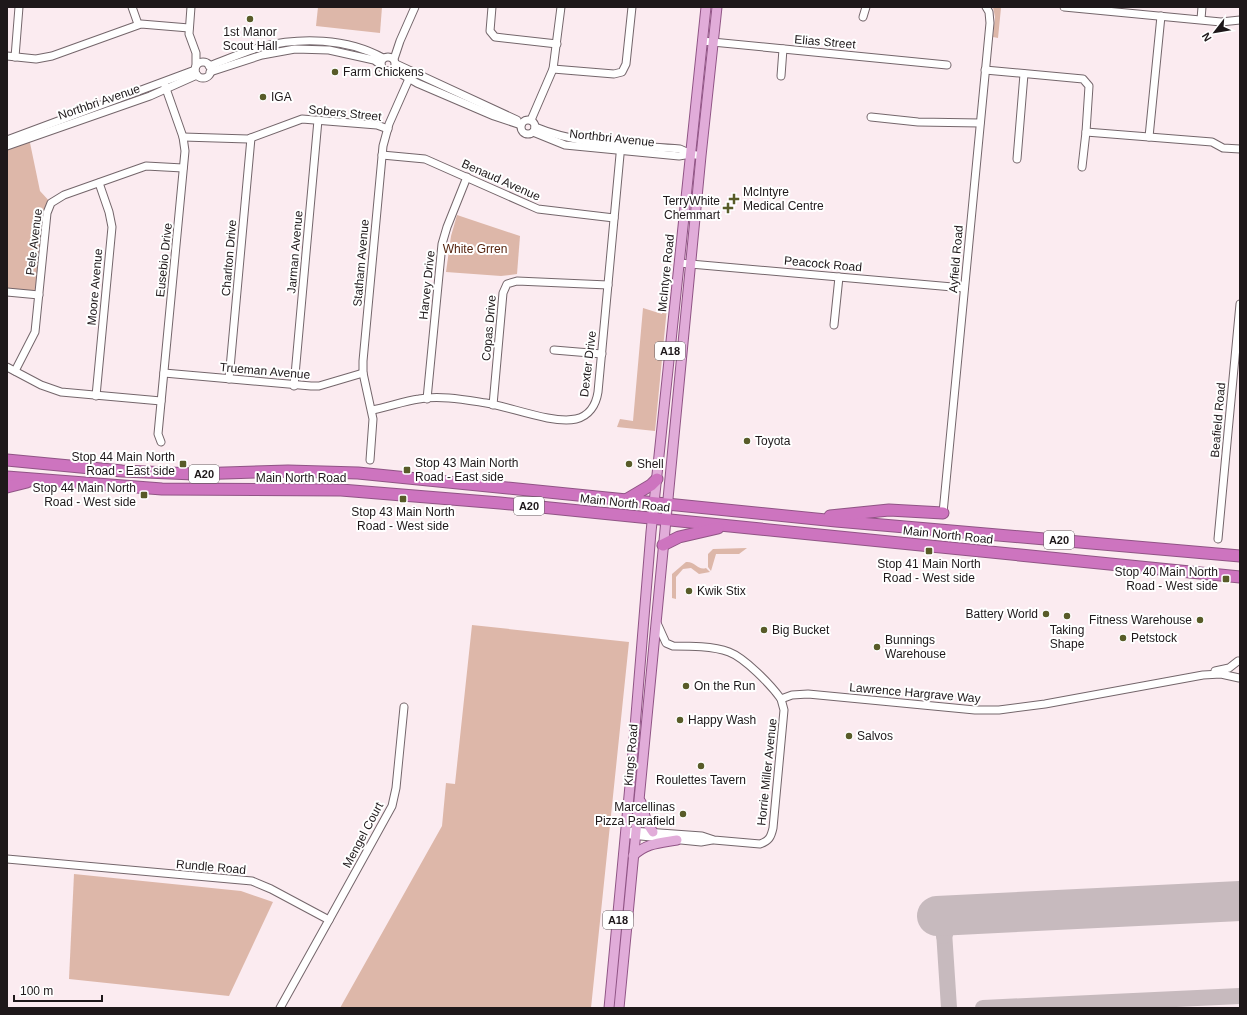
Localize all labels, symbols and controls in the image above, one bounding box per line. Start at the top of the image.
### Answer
north arrow [1195,12,1235,52]
marker: 1st Manor Scout Hall [245,14,255,24]
place label: 1st Manor Scout Hall [223,25,277,53]
text: N [1199,31,1214,44]
street label: Elias Street [794,32,857,52]
place label: Farm Chickens [343,65,424,79]
marker: Farm Chickens [330,67,340,77]
street label: Northbri Avenue [56,81,142,123]
place label: IGA [271,90,292,104]
marker: IGA [258,92,268,102]
street label: Sobers Street [308,102,383,124]
street label: Northbri Avenue [569,127,656,149]
street label: Benaud Avenue [460,156,543,204]
place label: McIntyre Medical Centre [743,185,824,213]
marker: McIntyre Medical Centre [728,193,740,205]
place label: TerryWhite Chemmart [663,194,721,222]
marker: TerryWhite Chemmart [723,203,733,213]
street label: Pele Avenue [23,207,45,276]
street label: Jarman Avenue [284,210,306,294]
street label: Statham Avenue [350,218,372,307]
street label: Charlton Drive [219,219,239,297]
street label: Eusebio Drive [153,222,175,298]
street label: Ayfield Road [946,225,966,293]
street label: McIntyre Road [655,233,677,313]
park label: White Grren [443,242,507,256]
street label: Moore Avenue [85,248,105,326]
street label: Harvey Drive [416,249,438,320]
street label: Peacock Road [784,254,862,274]
street label: Copas Drive [479,294,499,362]
street label: Dexter Drive [577,330,599,398]
road number: A18 [655,342,685,360]
street label: Trueman Avenue [219,360,311,382]
street label: Beafield Road [1208,382,1228,458]
place label: Toyota [755,434,791,448]
marker: Toyota [742,436,752,446]
place label: Stop 44 Main North Road - East side [72,450,175,478]
place label: Stop 43 Main North Road - East side [415,456,518,484]
place label: Shell [637,457,664,471]
marker: Stop 44 Main North Road - East side [178,459,188,469]
marker: Shell [624,459,634,469]
road number: A20 [189,465,219,483]
marker: Stop 43 Main North Road - East side [402,465,412,475]
street label: Main North Road [256,471,346,485]
place label: Stop 44 Main North Road - West side [33,481,136,509]
marker: Stop 44 Main North Road - West side [139,490,149,500]
street label: Main North Road [579,491,671,515]
marker: Stop 43 Main North Road - West side [398,494,408,504]
road number: A20 [514,497,544,515]
place label: Stop 43 Main North Road - West side [351,505,455,533]
street label: Main North Road [902,523,994,547]
road number: A20 [1044,531,1074,549]
marker: Stop 41 Main North Road - West side [924,546,934,556]
place label: Stop 41 Main North Road - West side [877,557,981,585]
place label: Stop 40 Main North Road - West side [1115,565,1218,593]
marker: Stop 40 Main North Road - West side [1221,574,1231,584]
place label: Kwik Stix [697,584,746,598]
marker: Kwik Stix [684,586,694,596]
place label: Battery World [966,607,1038,621]
marker: Battery World [1041,609,1051,619]
marker: Taking Shape [1062,611,1072,621]
place label: Fitness Warehouse [1089,613,1192,627]
marker: Fitness Warehouse [1195,615,1205,625]
place label: Big Bucket [772,623,830,637]
place label: Taking Shape [1050,623,1085,651]
marker: Big Bucket [759,625,769,635]
place label: Petstock [1131,631,1178,645]
place label: Bunnings Warehouse [885,633,946,661]
marker: Petstock [1118,633,1128,643]
marker: Bunnings Warehouse [872,642,882,652]
place label: On the Run [694,679,755,693]
street label: Lawrence Hargrave Way [849,680,981,706]
marker: On the Run [681,681,691,691]
place label: Happy Wash [688,713,756,727]
marker: Happy Wash [675,715,685,725]
street label: Horrie Miller Avenue [754,717,780,826]
street label: Kings Road [621,723,641,787]
place label: Salvos [857,729,893,743]
marker: Salvos [844,731,854,741]
marker: Roulettes Tavern [696,761,706,771]
place label: Roulettes Tavern [656,773,746,787]
street label: Mengel Court [340,799,386,870]
place label: Marcellinas Pizza Parafield [595,800,675,828]
marker: Marcellinas Pizza Parafield [678,809,688,819]
street label: Rundle Road [175,857,247,877]
road number: A18 [603,911,633,929]
scale bar [14,977,102,1003]
text: 100 m [20,984,53,998]

